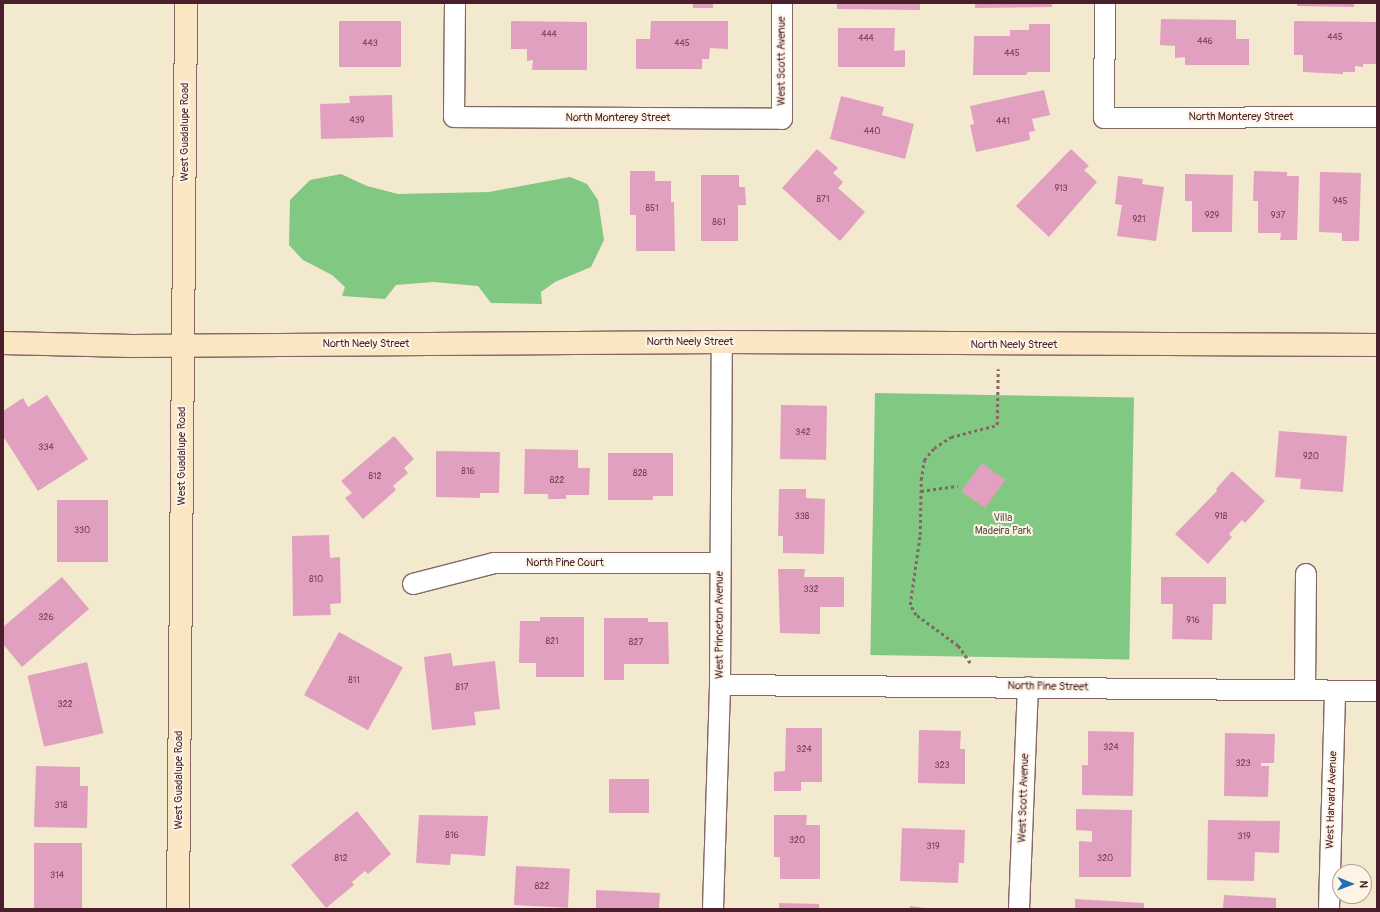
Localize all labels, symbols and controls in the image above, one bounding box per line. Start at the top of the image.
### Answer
street label: West Scott Avenue [775,16,789,106]
house number: 444 [541,30,557,40]
house number: 445 [1327,33,1343,43]
house number: 444 [858,34,874,44]
house number: 446 [1197,37,1213,47]
house number: 443 [362,39,378,49]
house number: 445 [674,39,690,49]
house number: 445 [1004,49,1020,59]
street label: West Guadalupe Road [178,83,192,181]
street label: North Monterey Street [1189,110,1293,124]
street label: North Monterey Street [566,111,670,125]
house number: 439 [350,116,364,126]
house number: 441 [996,117,1010,127]
house number: 440 [864,127,880,137]
house number: 913 [1054,184,1068,194]
house number: 871 [817,195,829,205]
house number: 945 [1333,197,1347,207]
house number: 851 [646,204,658,214]
house number: 929 [1205,211,1219,221]
house number: 937 [1271,211,1285,221]
house number: 921 [1132,215,1146,225]
house number: 861 [712,218,726,228]
street label: North Neely Street [646,335,734,349]
street label: North Neely Street [322,337,410,351]
street label: North Neely Street [970,338,1058,352]
street label: West Guadalupe Road [175,407,189,505]
house number: 342 [795,428,811,438]
house number: 334 [38,443,54,453]
house number: 920 [1303,452,1319,462]
house number: 816 [461,467,475,477]
house number: 828 [633,469,647,479]
house number: 812 [368,472,382,482]
house number: 822 [550,476,564,486]
house number: 338 [795,512,809,522]
park label: Villa Madeira Park [975,512,1031,538]
house number: 918 [1215,512,1227,522]
house number: 330 [74,526,90,536]
street label: North Pine Court [526,556,604,570]
street label: West Princeton Avenue [713,571,727,679]
house number: 810 [309,575,323,585]
house number: 332 [803,585,819,595]
house number: 326 [38,613,54,623]
house number: 916 [1186,616,1200,626]
house number: 821 [545,637,559,647]
house number: 827 [629,638,643,648]
house number: 811 [348,676,360,686]
street label: North Pine Street [1007,680,1089,694]
house number: 817 [456,683,468,693]
house number: 322 [57,700,73,710]
street label: West Guadalupe Road [172,731,186,829]
house number: 324 [1103,743,1119,753]
house number: 324 [796,745,812,755]
street label: West Harvard Avenue [1324,751,1340,849]
street label: West Scott Avenue [1016,753,1032,843]
house number: 323 [1236,759,1250,769]
house number: 323 [935,761,949,771]
house number: 318 [54,801,68,811]
house number: 816 [445,831,459,841]
house number: 319 [1237,832,1251,842]
house number: 320 [789,836,805,846]
house number: 319 [926,842,940,852]
house number: 812 [334,854,348,864]
house number: 320 [1097,854,1113,864]
north arrow [1332,864,1372,904]
house number: 314 [50,871,64,881]
text: N [1357,880,1370,888]
house number: 822 [535,882,549,892]

